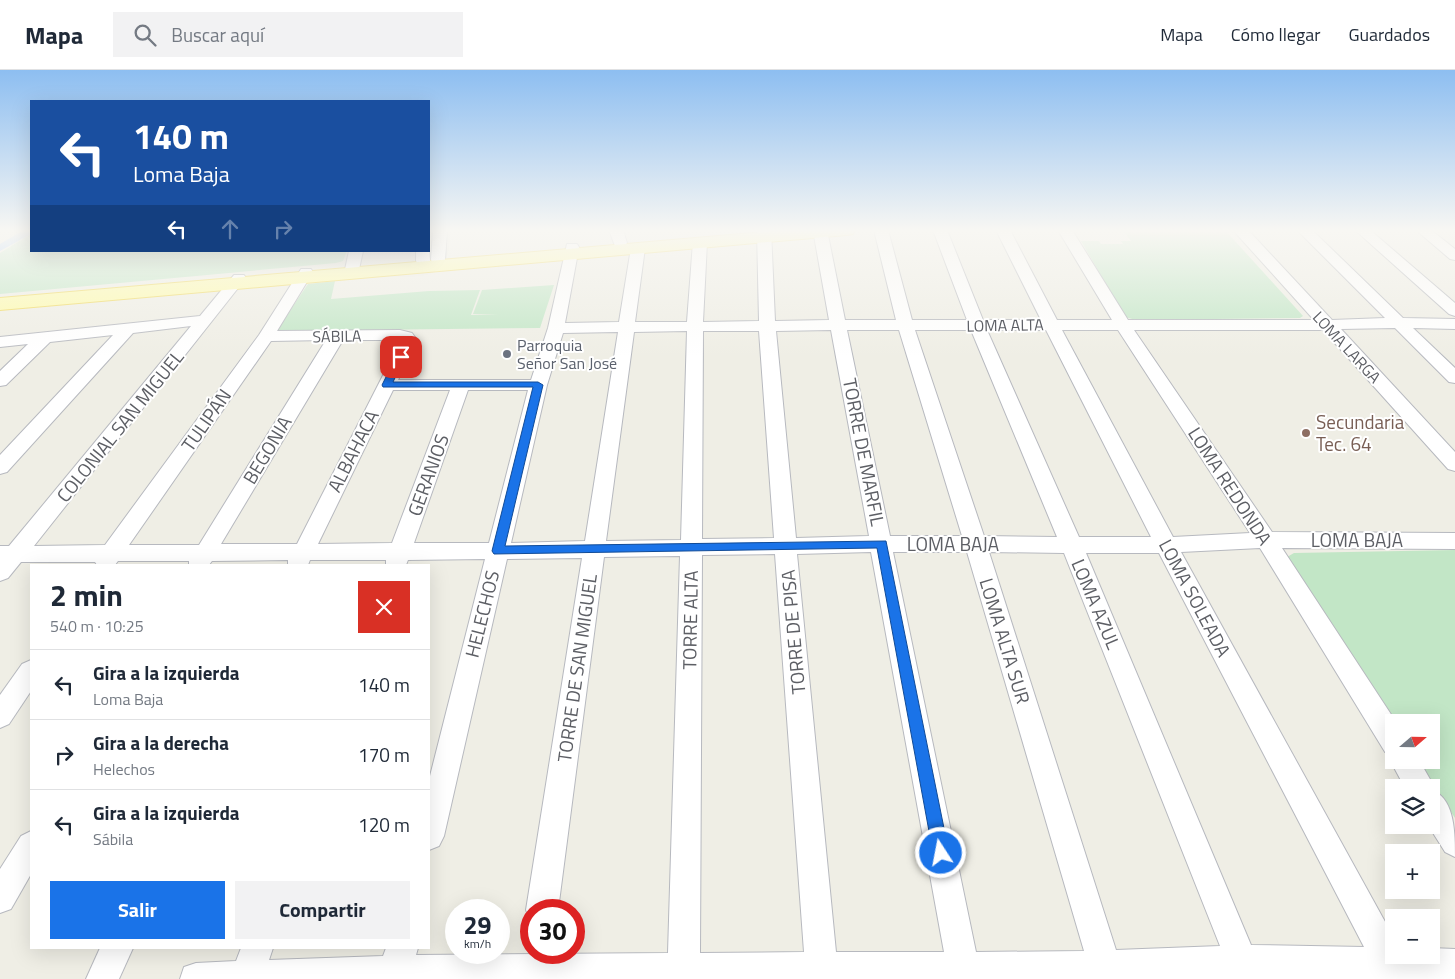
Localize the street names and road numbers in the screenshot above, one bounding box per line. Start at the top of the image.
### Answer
street label: LOMA LARGA [1307,306,1387,389]
street label: LOMA ALTA [966,312,1044,338]
street label: SÁBILA [312,324,362,348]
street label: COLONIAL SAN MIGUEL [49,343,190,508]
street label: TORRE DE MARFIL [836,376,893,528]
street label: TULIPÁN [173,382,238,457]
street label: ALBAHACA [319,405,386,497]
street label: BEGONIA [235,410,298,489]
street label: LOMA REDONDA [1181,421,1280,551]
street label: GERANIOS [399,430,456,520]
street label: LOMA BAJA [1311,525,1403,554]
street label: LOMA BAJA [907,529,999,558]
street label: LOMA SOLEADA [1152,534,1239,662]
street label: LOMA AZUL [1064,554,1128,653]
street label: HELECHOS [457,567,506,660]
street label: TORRE DE PISA [773,569,812,695]
street label: TORRE ALTA [674,570,705,670]
street label: TORRE DE SAN MIGUEL [549,572,604,764]
street label: LOMA ALTA SUR [973,574,1038,707]

